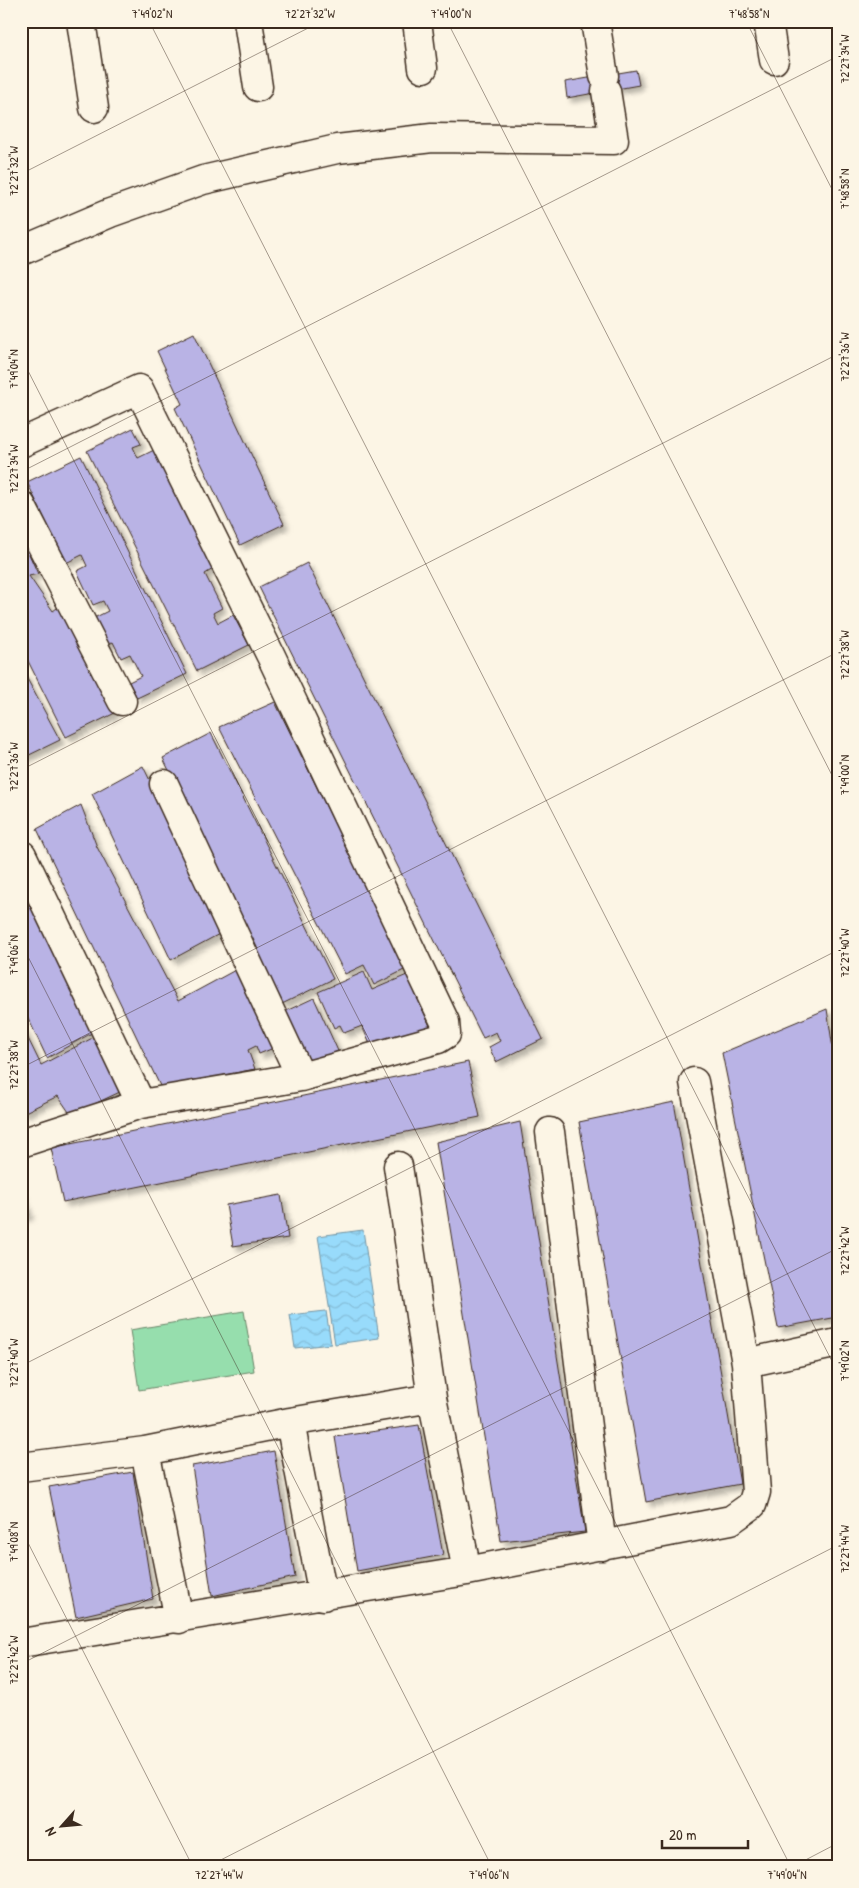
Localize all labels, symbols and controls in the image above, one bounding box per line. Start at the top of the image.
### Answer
text: 7°49'02"N [132,5,172,22]
text: 72°27'32"W [285,5,336,22]
text: 7°49'00"N [431,5,471,22]
text: 7°48'58"N [729,5,769,22]
text: 72°27'34"W [836,34,853,83]
text: 72°27'32"W [5,145,22,196]
text: 7°48'58"N [836,169,853,209]
text: 72°27'36"W [836,332,853,382]
text: 7°49'04"N [5,349,22,389]
text: 72°27'34"W [5,444,22,493]
text: 72°27'38"W [836,630,853,680]
text: 72°27'36"W [5,742,22,792]
text: 7°49'00"N [836,755,853,795]
text: 72°27'40"W [836,928,853,977]
text: 7°49'06"N [5,935,22,975]
text: 72°27'38"W [5,1040,22,1090]
text: 72°27'42"W [836,1226,853,1276]
text: 72°27'40"W [5,1338,22,1387]
text: 7°49'02"N [836,1341,853,1381]
text: 7°49'08"N [5,1522,22,1562]
text: 72°27'44"W [836,1524,853,1573]
text: 72°27'42"W [5,1635,22,1685]
north arrow [38,1800,88,1850]
scale bar [662,1818,748,1850]
text: N [40,1824,60,1840]
text: 20 m [669,1824,696,1845]
text: 72°27'44"W [195,1866,244,1883]
text: 7°49'06"N [469,1866,509,1883]
text: 7°49'04"N [767,1866,807,1883]

